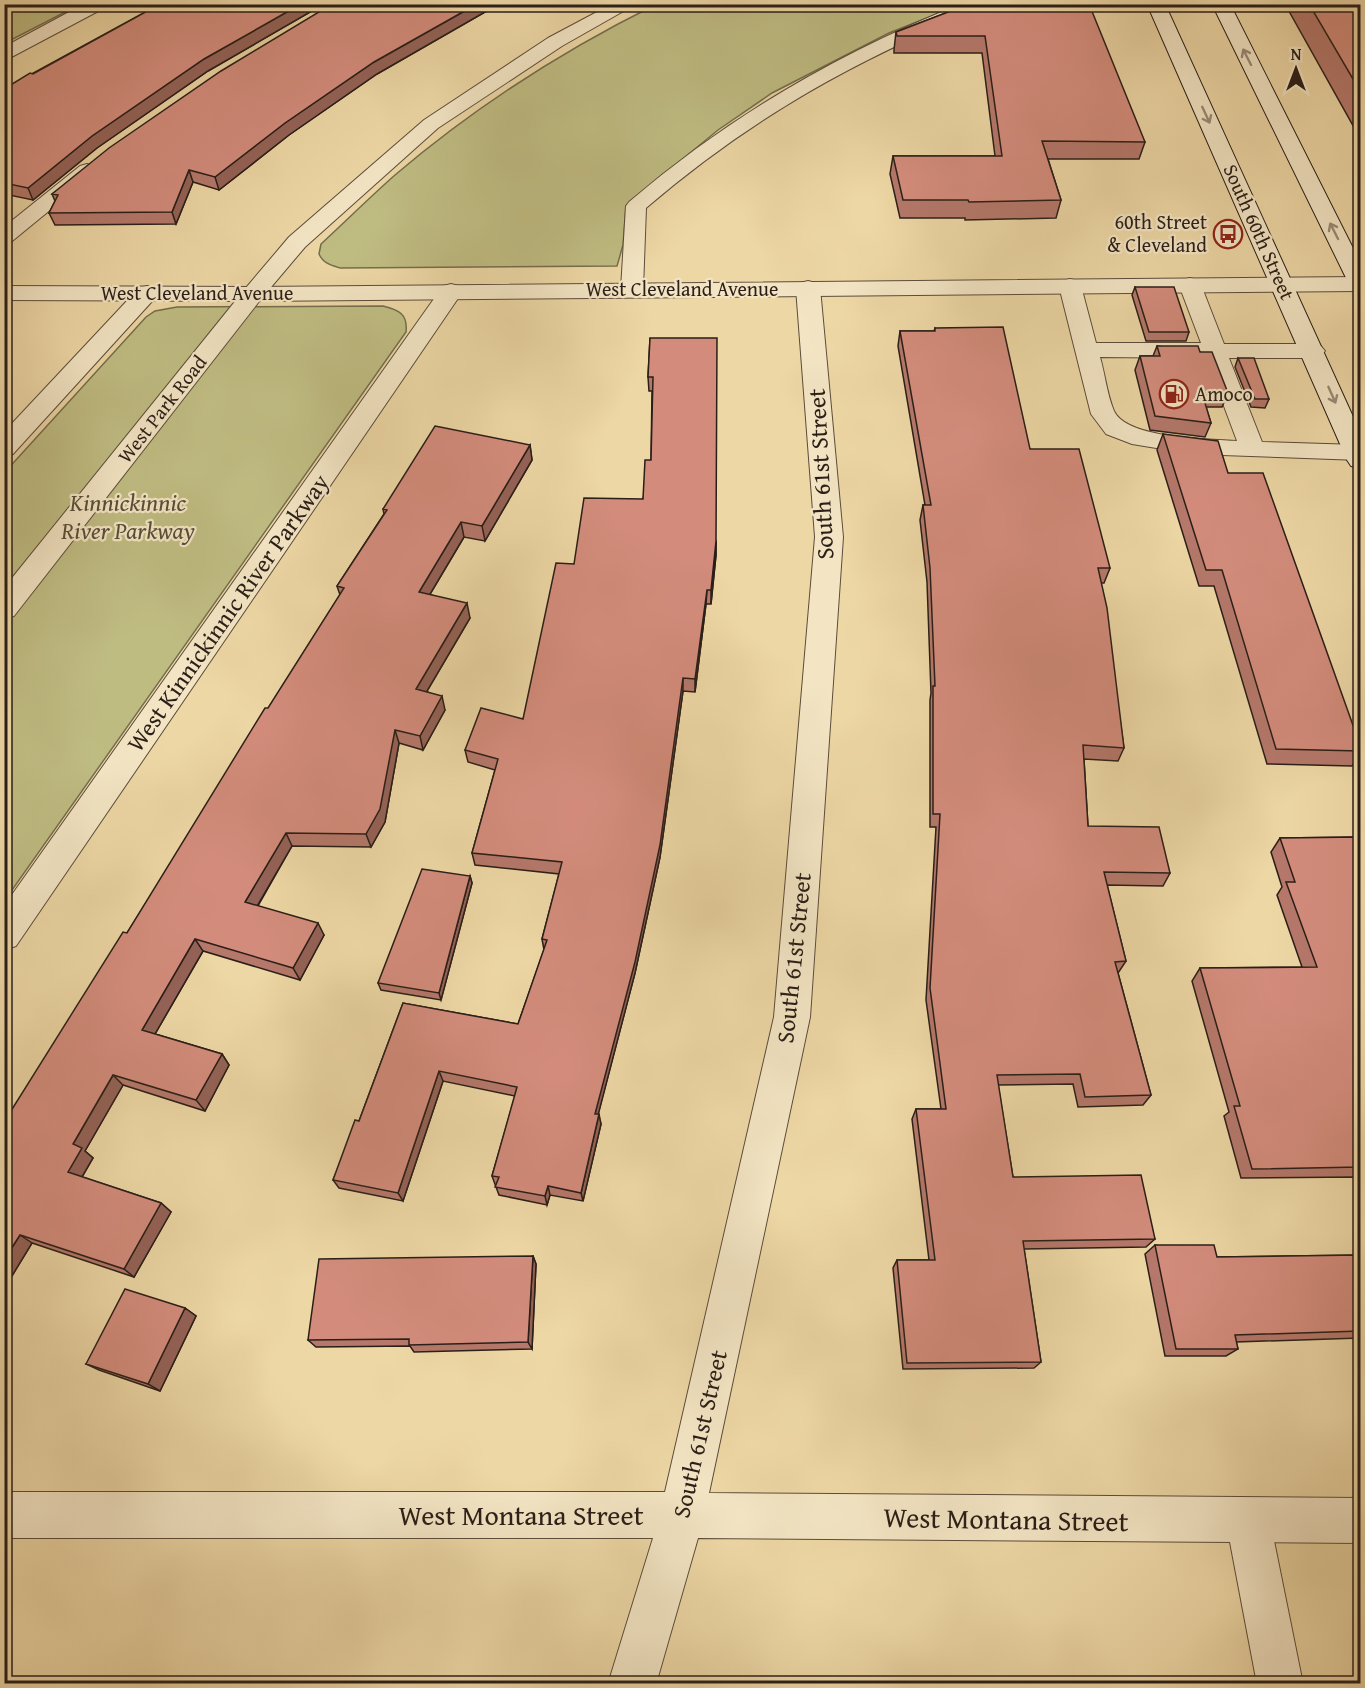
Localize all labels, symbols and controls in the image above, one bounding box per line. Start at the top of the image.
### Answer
north arrow [1266,39,1326,99]
text: N [1291,42,1302,66]
one-way arrow [1241,48,1253,66]
one-way arrow [1202,106,1213,124]
street label: South 60th Street [1217,159,1302,304]
place label: 60th Street & Cleveland [1107,207,1207,259]
bus stop icon: 60th Street & Cleveland [1212,218,1244,250]
one-way arrow [1328,223,1340,241]
street label: West Cleveland Avenue [586,274,778,303]
street label: West Cleveland Avenue [101,278,293,307]
street label: West Park Road [110,348,213,469]
fuel station icon: Amoco [1158,378,1190,410]
place label: Amoco [1195,379,1253,408]
one-way arrow [1327,385,1338,404]
street label: South 61st Street [799,387,842,560]
street label: West Kinnickinnic River Parkway [118,467,337,759]
park label: Kinnickinnic River Parkway [60,485,195,548]
street label: South 61st Street [767,870,820,1045]
street label: South 61st Street [663,1346,736,1521]
street label: West Montana Street [398,1494,644,1535]
street label: West Montana Street [883,1496,1129,1541]

